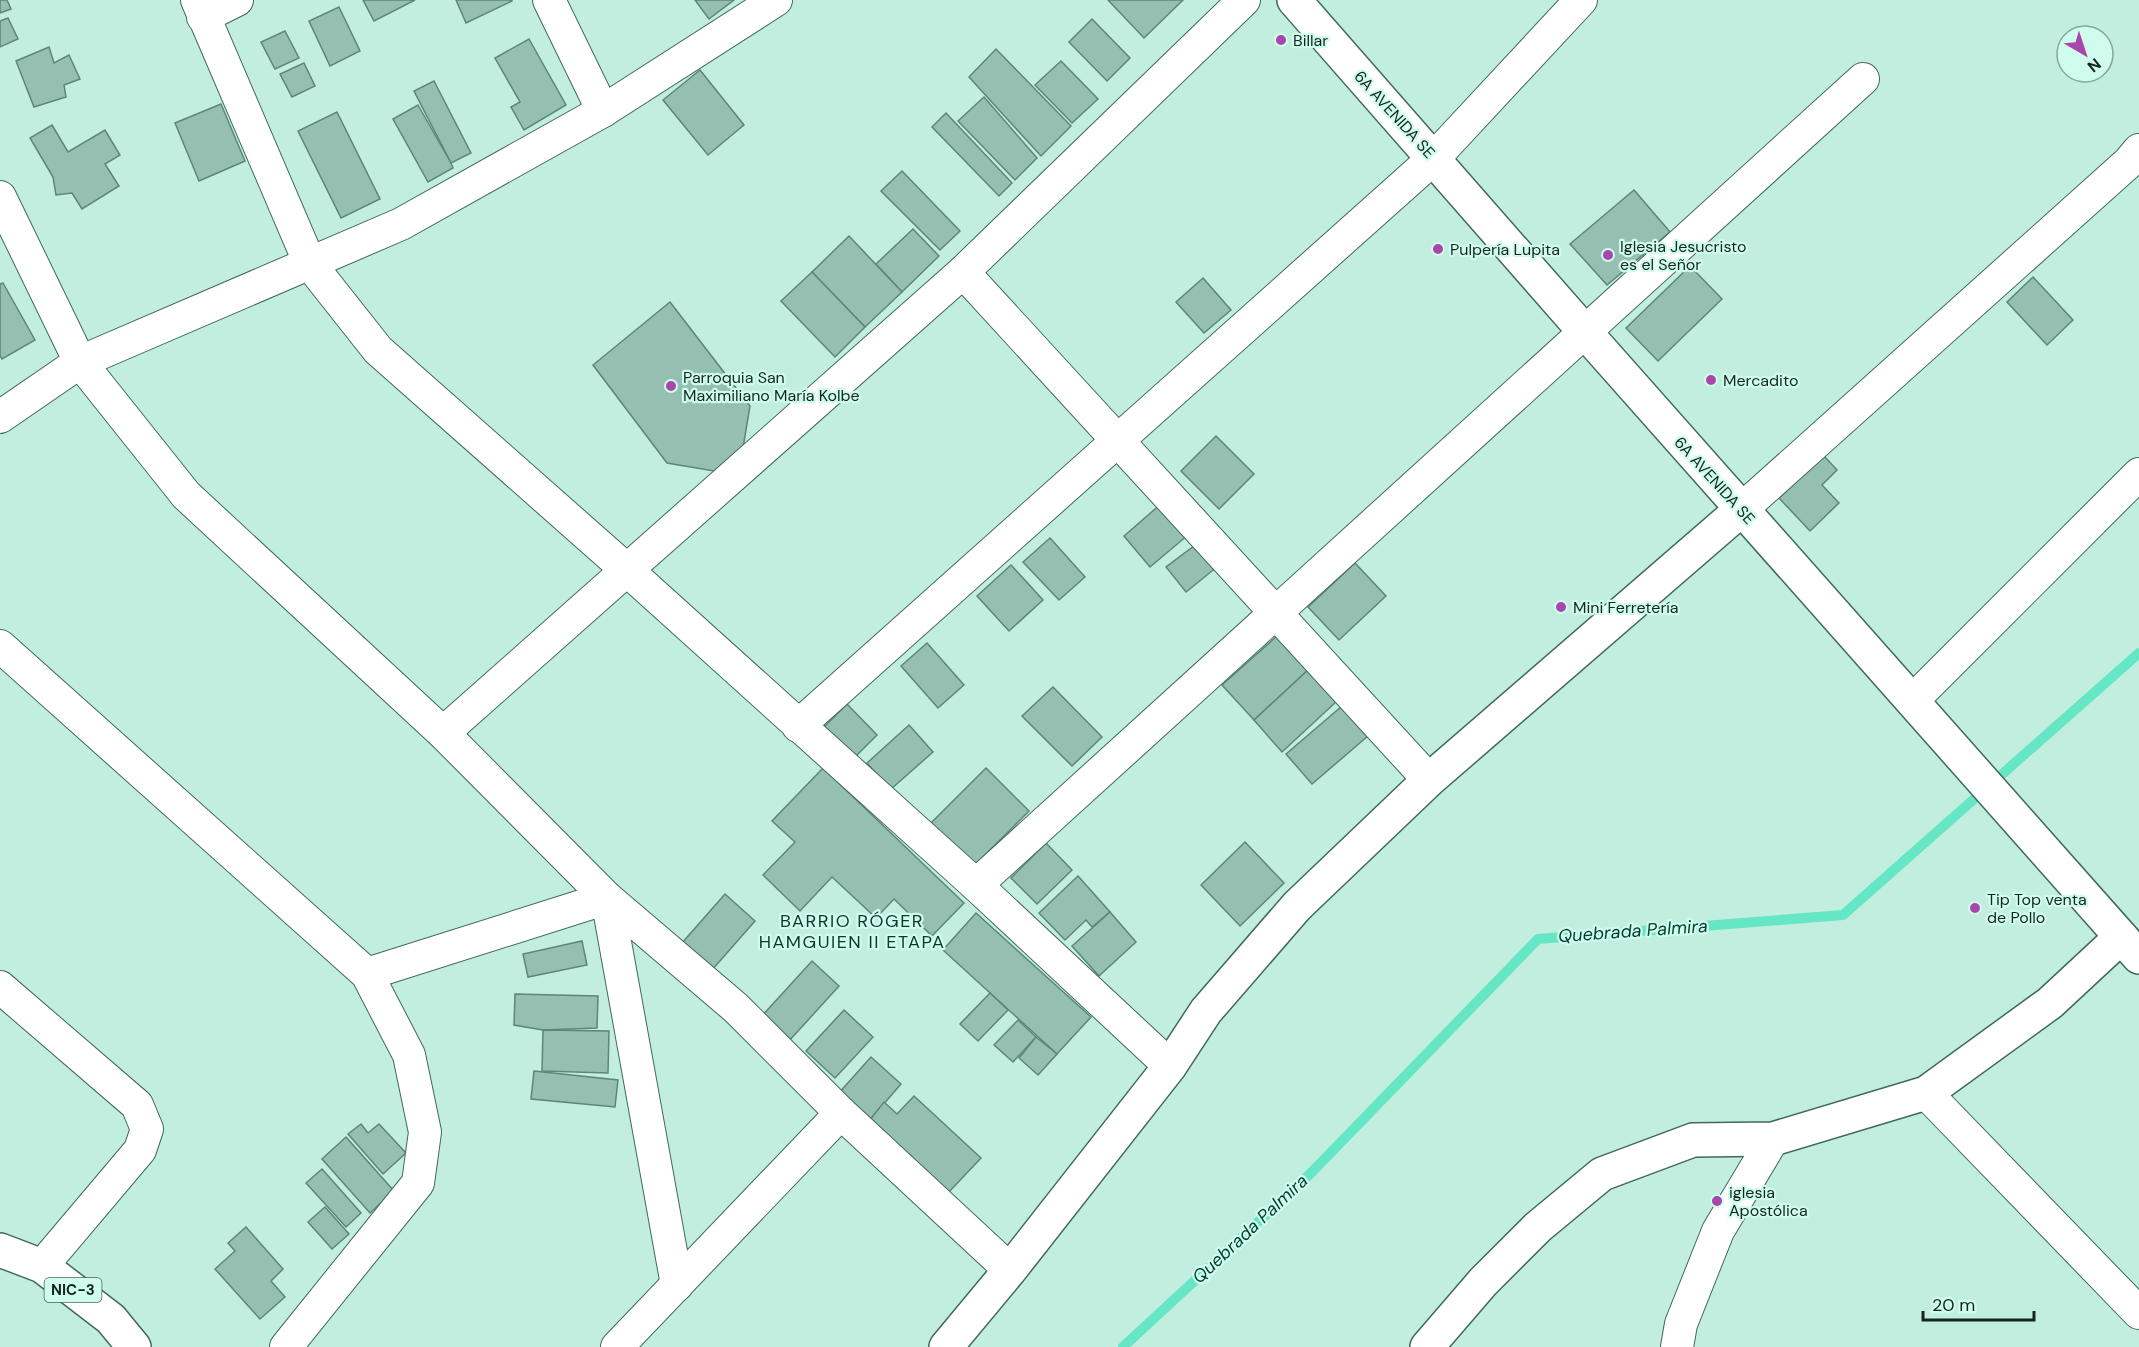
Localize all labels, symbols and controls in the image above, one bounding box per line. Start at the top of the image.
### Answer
north arrow [2055,24,2115,84]
place label: Billar [1293,30,1328,51]
marker: Billar [1274,33,1288,47]
text: N [2083,53,2105,77]
street label: 6A AVENIDA SE [1350,66,1440,163]
place label: Iglesia Jesucristo es el Señor [1620,236,1747,275]
place label: Pulpería Lupita [1450,239,1560,260]
marker: Pulpería Lupita [1431,242,1445,256]
marker: Iglesia Jesucristo es el Señor [1601,248,1615,262]
place label: Parroquia San Maximiliano María Kolbe [683,367,860,406]
place label: Mercadito [1723,370,1798,391]
marker: Mercadito [1704,373,1718,387]
marker: Parroquia San Maximiliano María Kolbe [664,379,678,393]
street label: 6A AVENIDA SE [1670,432,1760,529]
place label: Mini Ferretería [1573,597,1679,618]
marker: Mini Ferretería [1554,600,1568,614]
place label: Tip Top venta de Pollo [1987,889,2087,928]
marker: Tip Top venta de Pollo [1968,901,1982,915]
district label: BARRIO RÓGER HAMGUIEN II ETAPA [759,909,945,954]
water label: Quebrada Palmira [1557,914,1709,948]
water label: Quebrada Palmira [1187,1169,1313,1289]
place label: iglesia Apostólica [1729,1182,1808,1221]
marker: iglesia Apostólica [1710,1194,1724,1208]
road number: NIC-3 [44,1278,101,1302]
scale bar [1923,1284,2034,1322]
text: 20 m [1932,1293,1975,1317]

